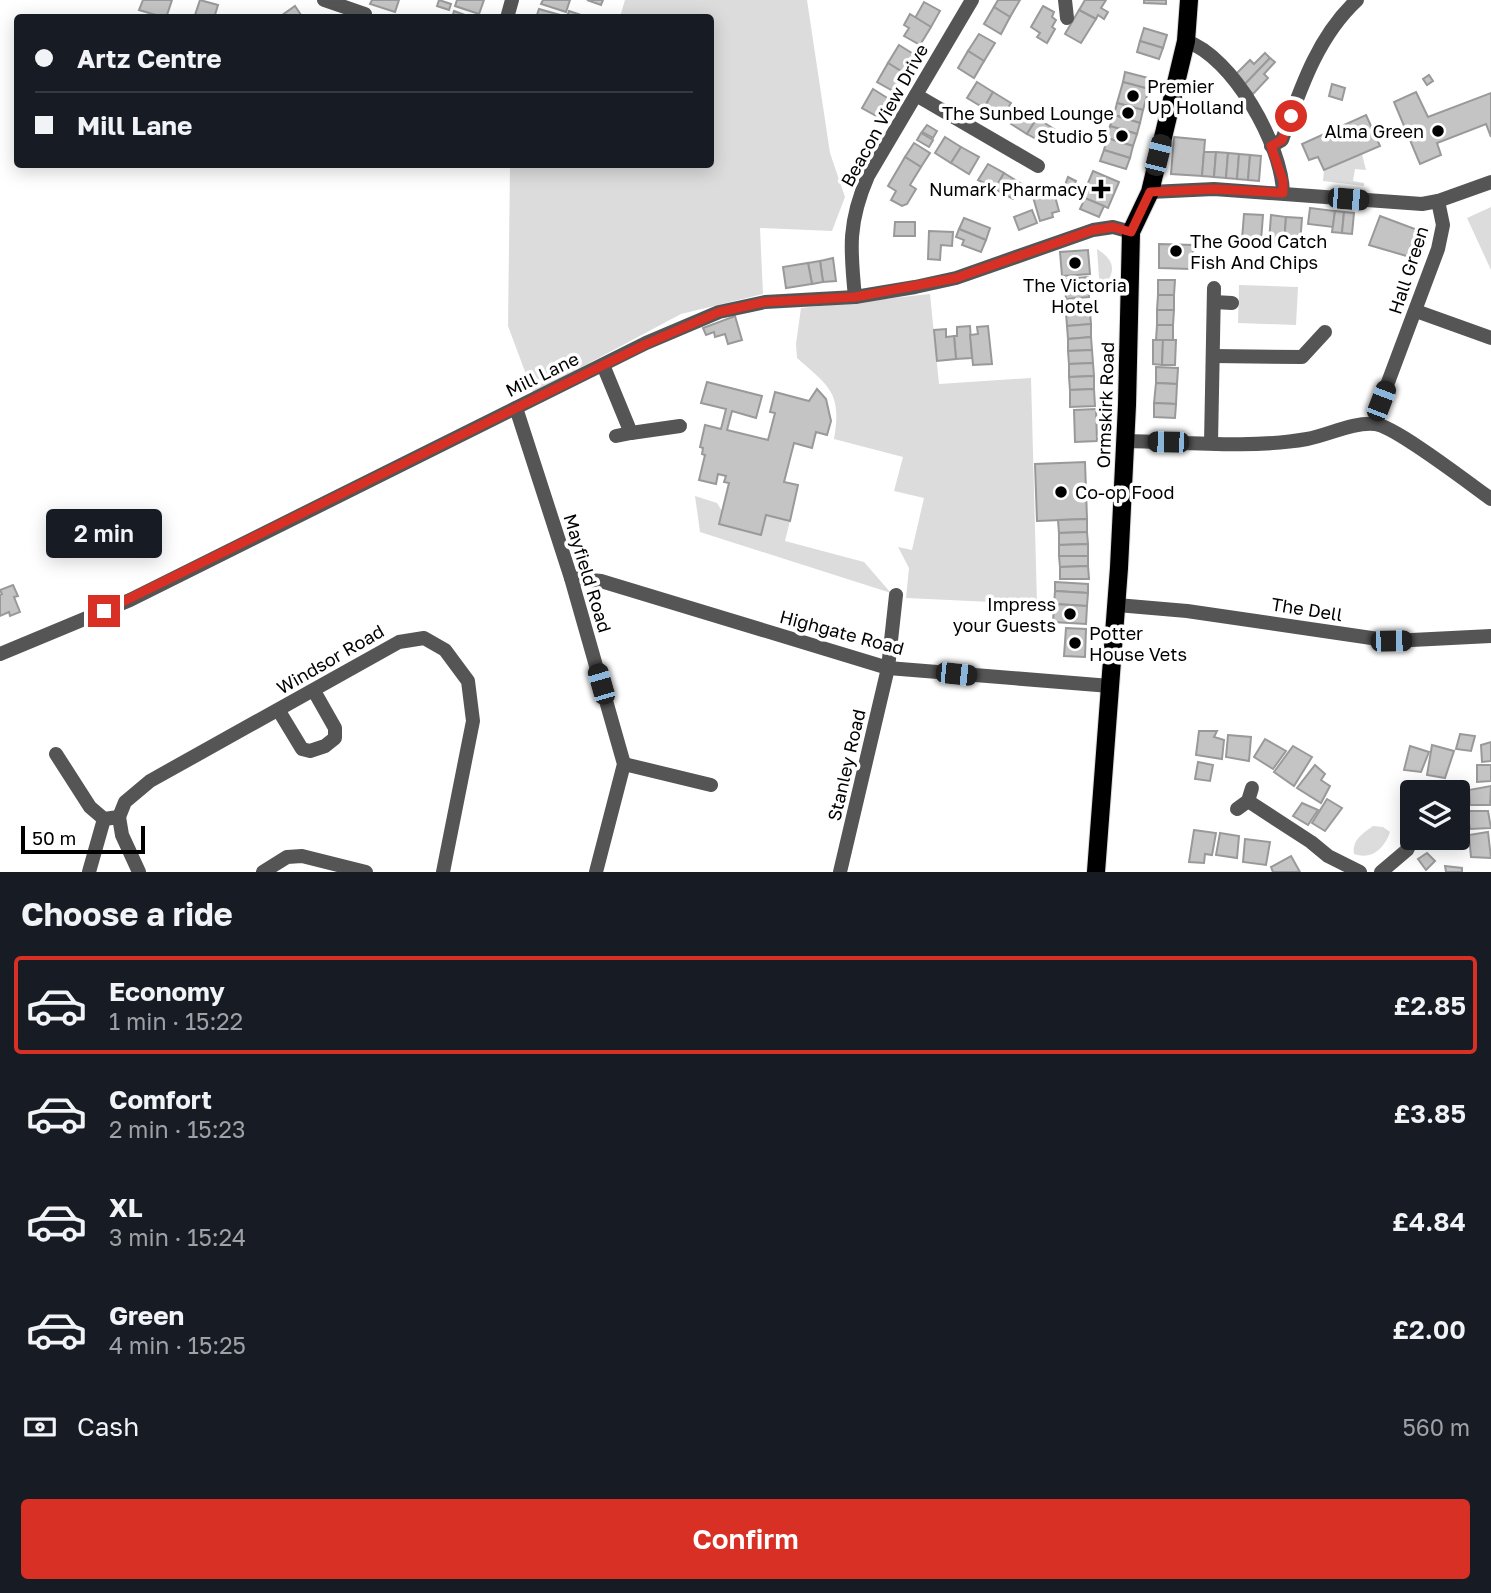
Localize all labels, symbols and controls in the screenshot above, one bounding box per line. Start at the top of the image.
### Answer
street label: Beacon View Drive [836,40,932,190]
text: Artz Centre [77,43,222,74]
place label: Premier Up Holland [1147,75,1244,118]
marker: Premier Up Holland [1125,88,1141,104]
route start [1275,100,1307,132]
place label: The Sunbed Lounge [942,102,1114,124]
marker: The Sunbed Lounge [1120,105,1136,121]
text: Mill Lane [77,110,192,141]
place label: Alma Green [1324,120,1424,142]
marker: Alma Green [1430,123,1446,139]
place label: Studio 5 [1037,125,1108,147]
marker: Studio 5 [1114,128,1130,144]
car [1143,132,1174,178]
place label: Numark Pharmacy [929,178,1087,200]
marker: Numark Pharmacy [1093,181,1109,197]
car [1327,187,1370,211]
street label: Hall Green [1383,223,1433,317]
place label: The Good Catch Fish And Chips [1190,230,1327,273]
marker: The Good Catch Fish And Chips [1168,243,1184,259]
marker: The Victoria Hotel [1067,255,1083,271]
place label: The Victoria Hotel [1023,274,1127,317]
street label: Ormskirk Road [1092,341,1118,469]
street label: Mill Lane [502,347,582,401]
car [1364,378,1399,424]
car [1147,431,1190,453]
place label: Co-op Food [1075,481,1174,503]
marker: Co-op Food [1053,484,1069,500]
callout: 2 min [46,510,162,558]
street label: Mayfield Road [560,511,616,635]
text: 2 min [74,519,134,547]
place label: Impress your Guests [953,593,1056,636]
street label: The Dell [1270,593,1344,626]
route end [88,595,120,627]
street label: Highgate Road [777,605,907,659]
marker: Impress your Guests [1062,606,1078,622]
street label: Windsor Road [272,619,388,699]
place label: Potter House Vets [1089,622,1187,665]
car [1370,630,1413,652]
marker: Potter House Vets [1067,635,1083,651]
car [586,661,617,707]
car [935,661,978,687]
street label: Stanley Road [822,707,870,823]
map controls [1400,780,1470,850]
button: layers [1400,780,1470,850]
scale bar [21,823,145,855]
text: 50 m [32,826,76,849]
text: Choose a ride [21,895,233,933]
icon: car [25,974,88,1037]
text: Economy [109,976,225,1007]
text: £2.85 [1394,990,1466,1021]
text: 1 min · 15:22 [109,1007,243,1035]
icon: car [25,1082,88,1145]
text: Comfort [109,1084,212,1115]
text: £3.85 [1393,1098,1466,1129]
text: 2 min · 15:23 [109,1115,245,1143]
icon: car [25,1190,88,1253]
text: XL [109,1192,143,1223]
text: £4.84 [1392,1206,1466,1237]
text: 3 min · 15:24 [109,1223,246,1251]
icon: car [25,1298,88,1361]
text: Green [109,1300,184,1331]
text: £2.00 [1392,1314,1466,1345]
text: 4 min · 15:25 [109,1331,246,1359]
icon: cash [21,1408,59,1446]
text: Cash [77,1411,139,1442]
text: 560 m [1402,1413,1470,1441]
button: Confirm [21,1499,1470,1579]

